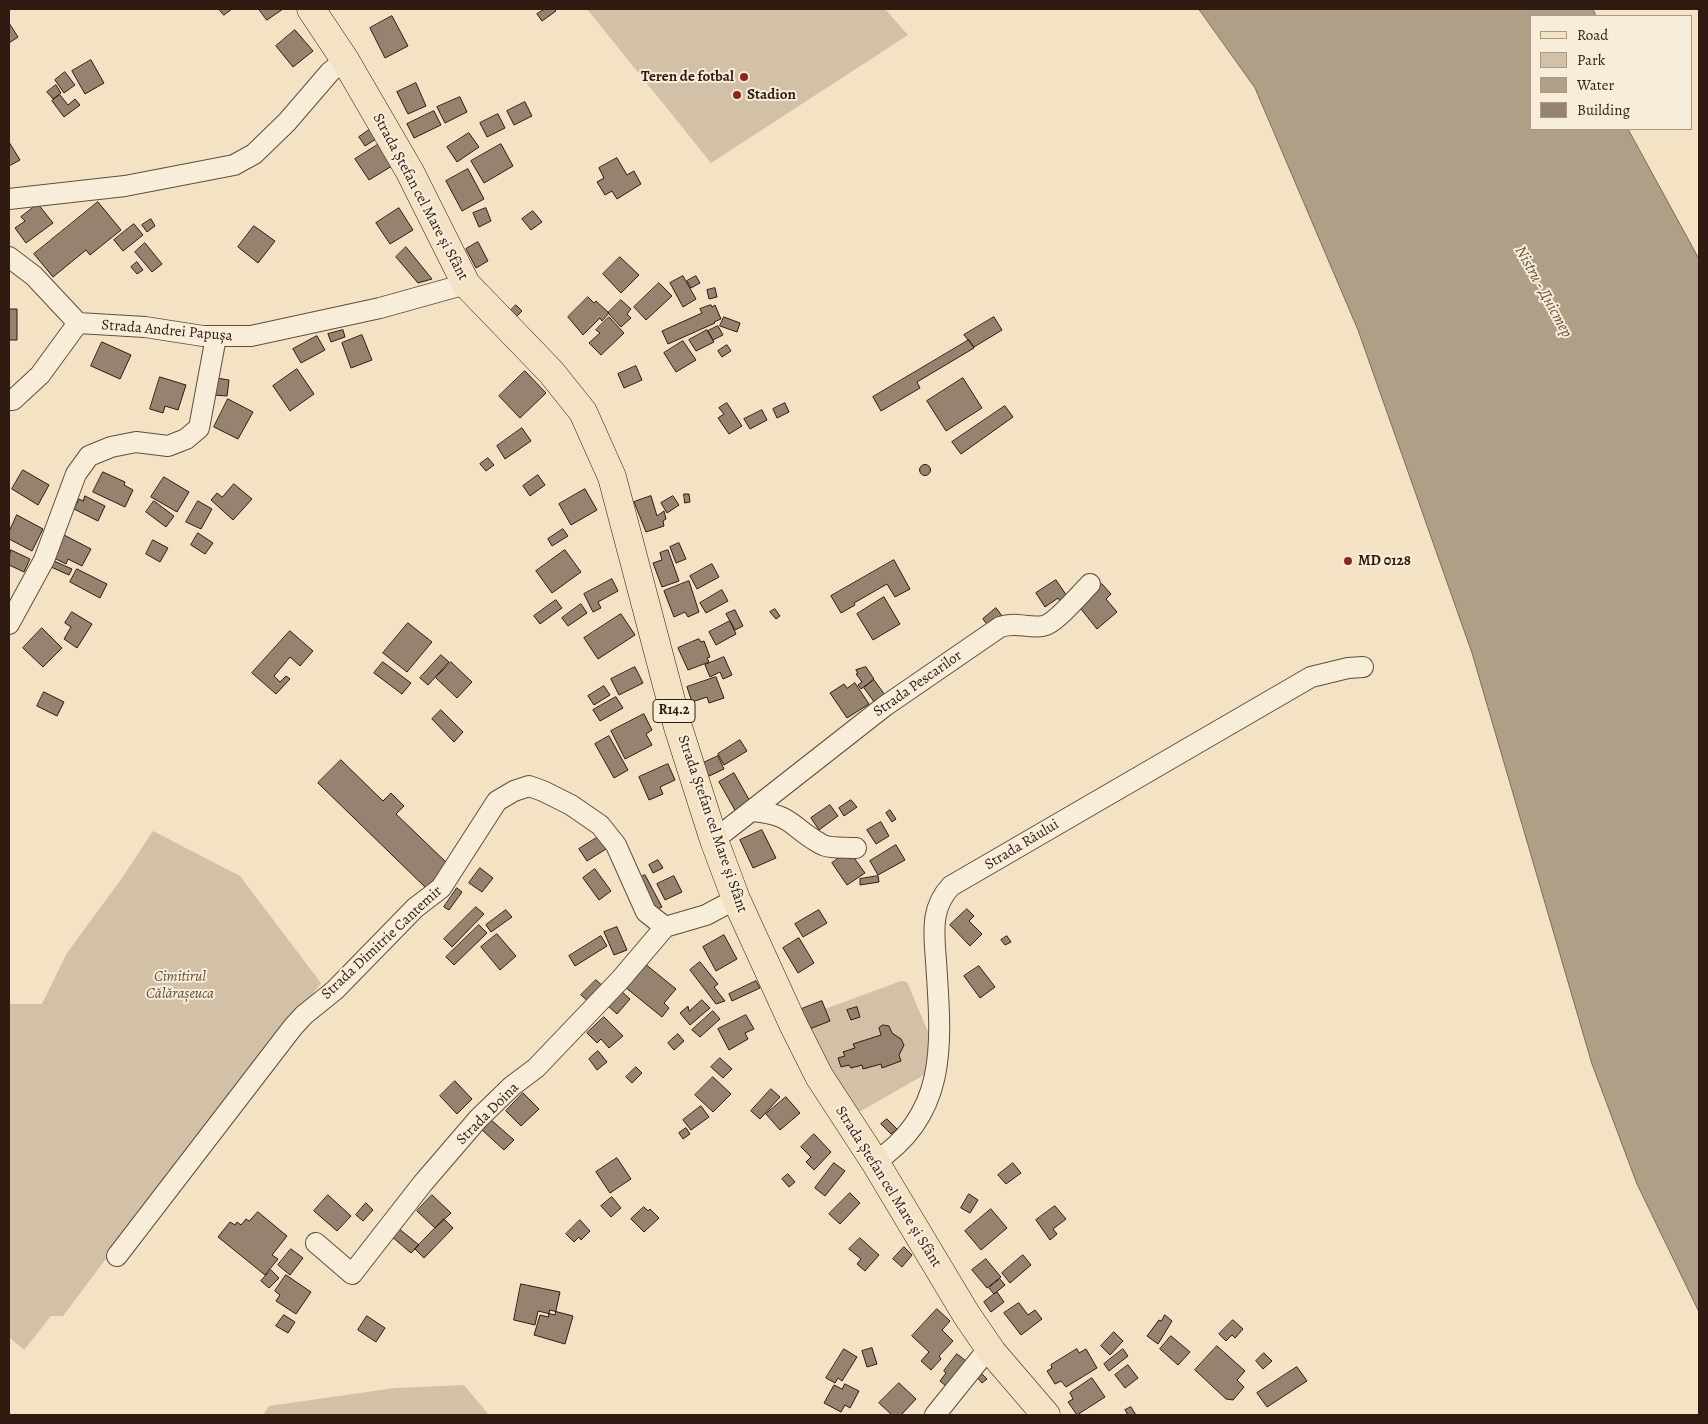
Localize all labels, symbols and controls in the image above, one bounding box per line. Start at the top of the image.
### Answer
legend [1530,15,1693,130]
text: Road [1577,25,1608,45]
text: Park [1577,50,1605,70]
place label: Teren de fotbal [641,68,734,86]
marker: Teren de fotbal [738,71,750,83]
text: Water [1577,75,1614,95]
place label: Stadion [747,86,796,104]
marker: Stadion [731,89,743,101]
text: Building [1577,100,1630,120]
street label: Strada Ștefan cel Mare și Sfânt [368,110,472,284]
water label: Nistru - Дністер [1510,243,1576,341]
street label: Strada Andrei Papușa [101,316,233,346]
place label: MD 0128 [1358,552,1411,570]
marker: MD 0128 [1342,555,1354,567]
street label: Strada Pescarilor [870,647,966,721]
road number: R14.2 [653,699,695,722]
street label: Strada Ștefan cel Mare și Sfânt [673,733,751,915]
street label: Strada Râului [982,816,1062,874]
street label: Strada Dimitrie Cantemir [318,882,446,1004]
park label: Cimitirul Călărașeuca [146,968,214,1003]
street label: Strada Doina [453,1079,523,1149]
street label: Strada Ștefan cel Mare și Sfânt [831,1103,945,1271]

